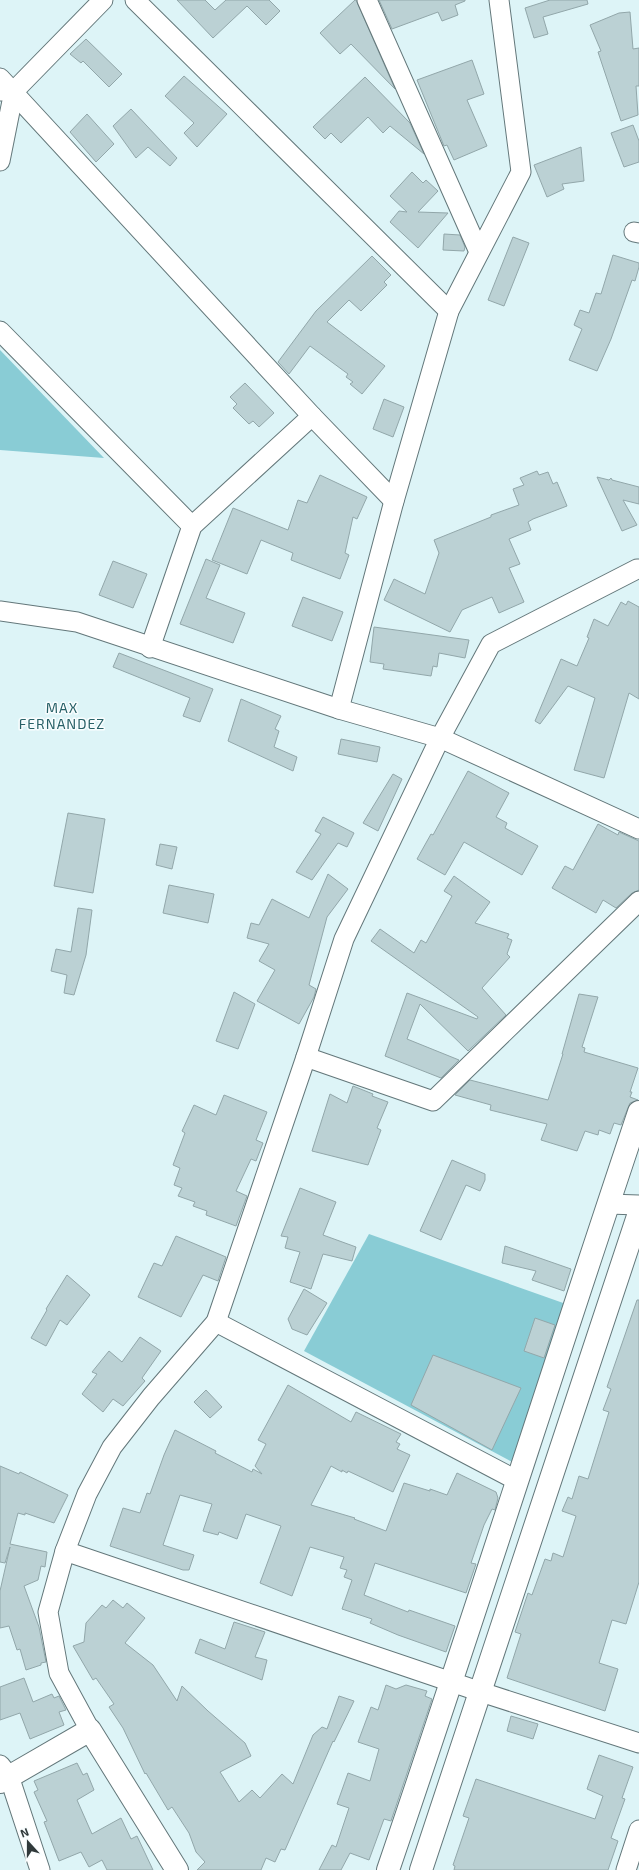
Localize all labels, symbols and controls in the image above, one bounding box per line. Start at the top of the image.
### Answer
district label: MAX FERNANDEZ [19,699,105,732]
north arrow [8,1822,48,1862]
text: N [18,1825,30,1840]

